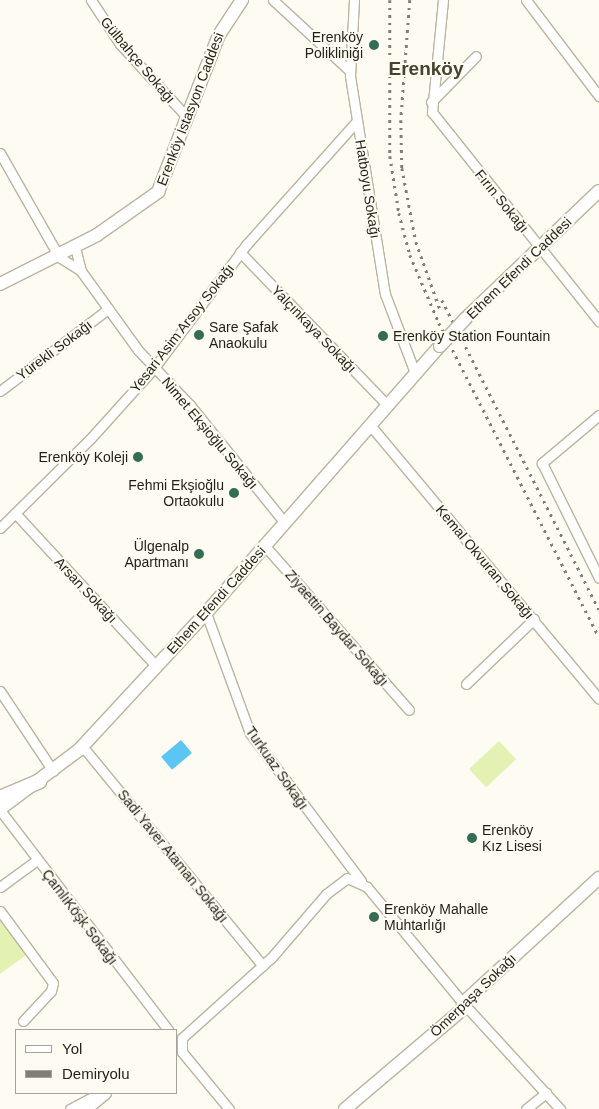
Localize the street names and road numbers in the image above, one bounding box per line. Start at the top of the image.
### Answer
street label: Gülbahçe Sokağı [97,13,179,107]
street label: Erenköy İstasyon Caddesi [153,30,227,188]
street label: Hatboyu Sokağı [352,138,384,240]
street label: Fırın Sokağı [471,166,533,236]
street label: Ethem Efendi Caddesi [463,214,575,322]
street label: Yesari Asim Arsoy Sokağı [126,260,238,396]
street label: Yalçınkaya Sokağı [268,282,360,376]
street label: Yürekli Sokağı [13,316,95,384]
street label: Nimet Ekşioğlu Sokağı [158,374,262,492]
street label: Kemal Okvuran Sokağı [432,501,538,623]
street label: Ethem Efendi Caddesi [163,543,269,657]
street label: Arsan Sokağı [51,554,121,626]
street label: Ziyaettin Baydar Sokağı [282,566,392,690]
street label: Turkuaz Sokağı [242,723,312,813]
street label: Sadi Yaver Ataman Sokağı [114,786,232,926]
street label: ÇamlıKöşk Sokağı [39,866,121,968]
street label: Ömerpaşa Sokağı [427,950,519,1040]

